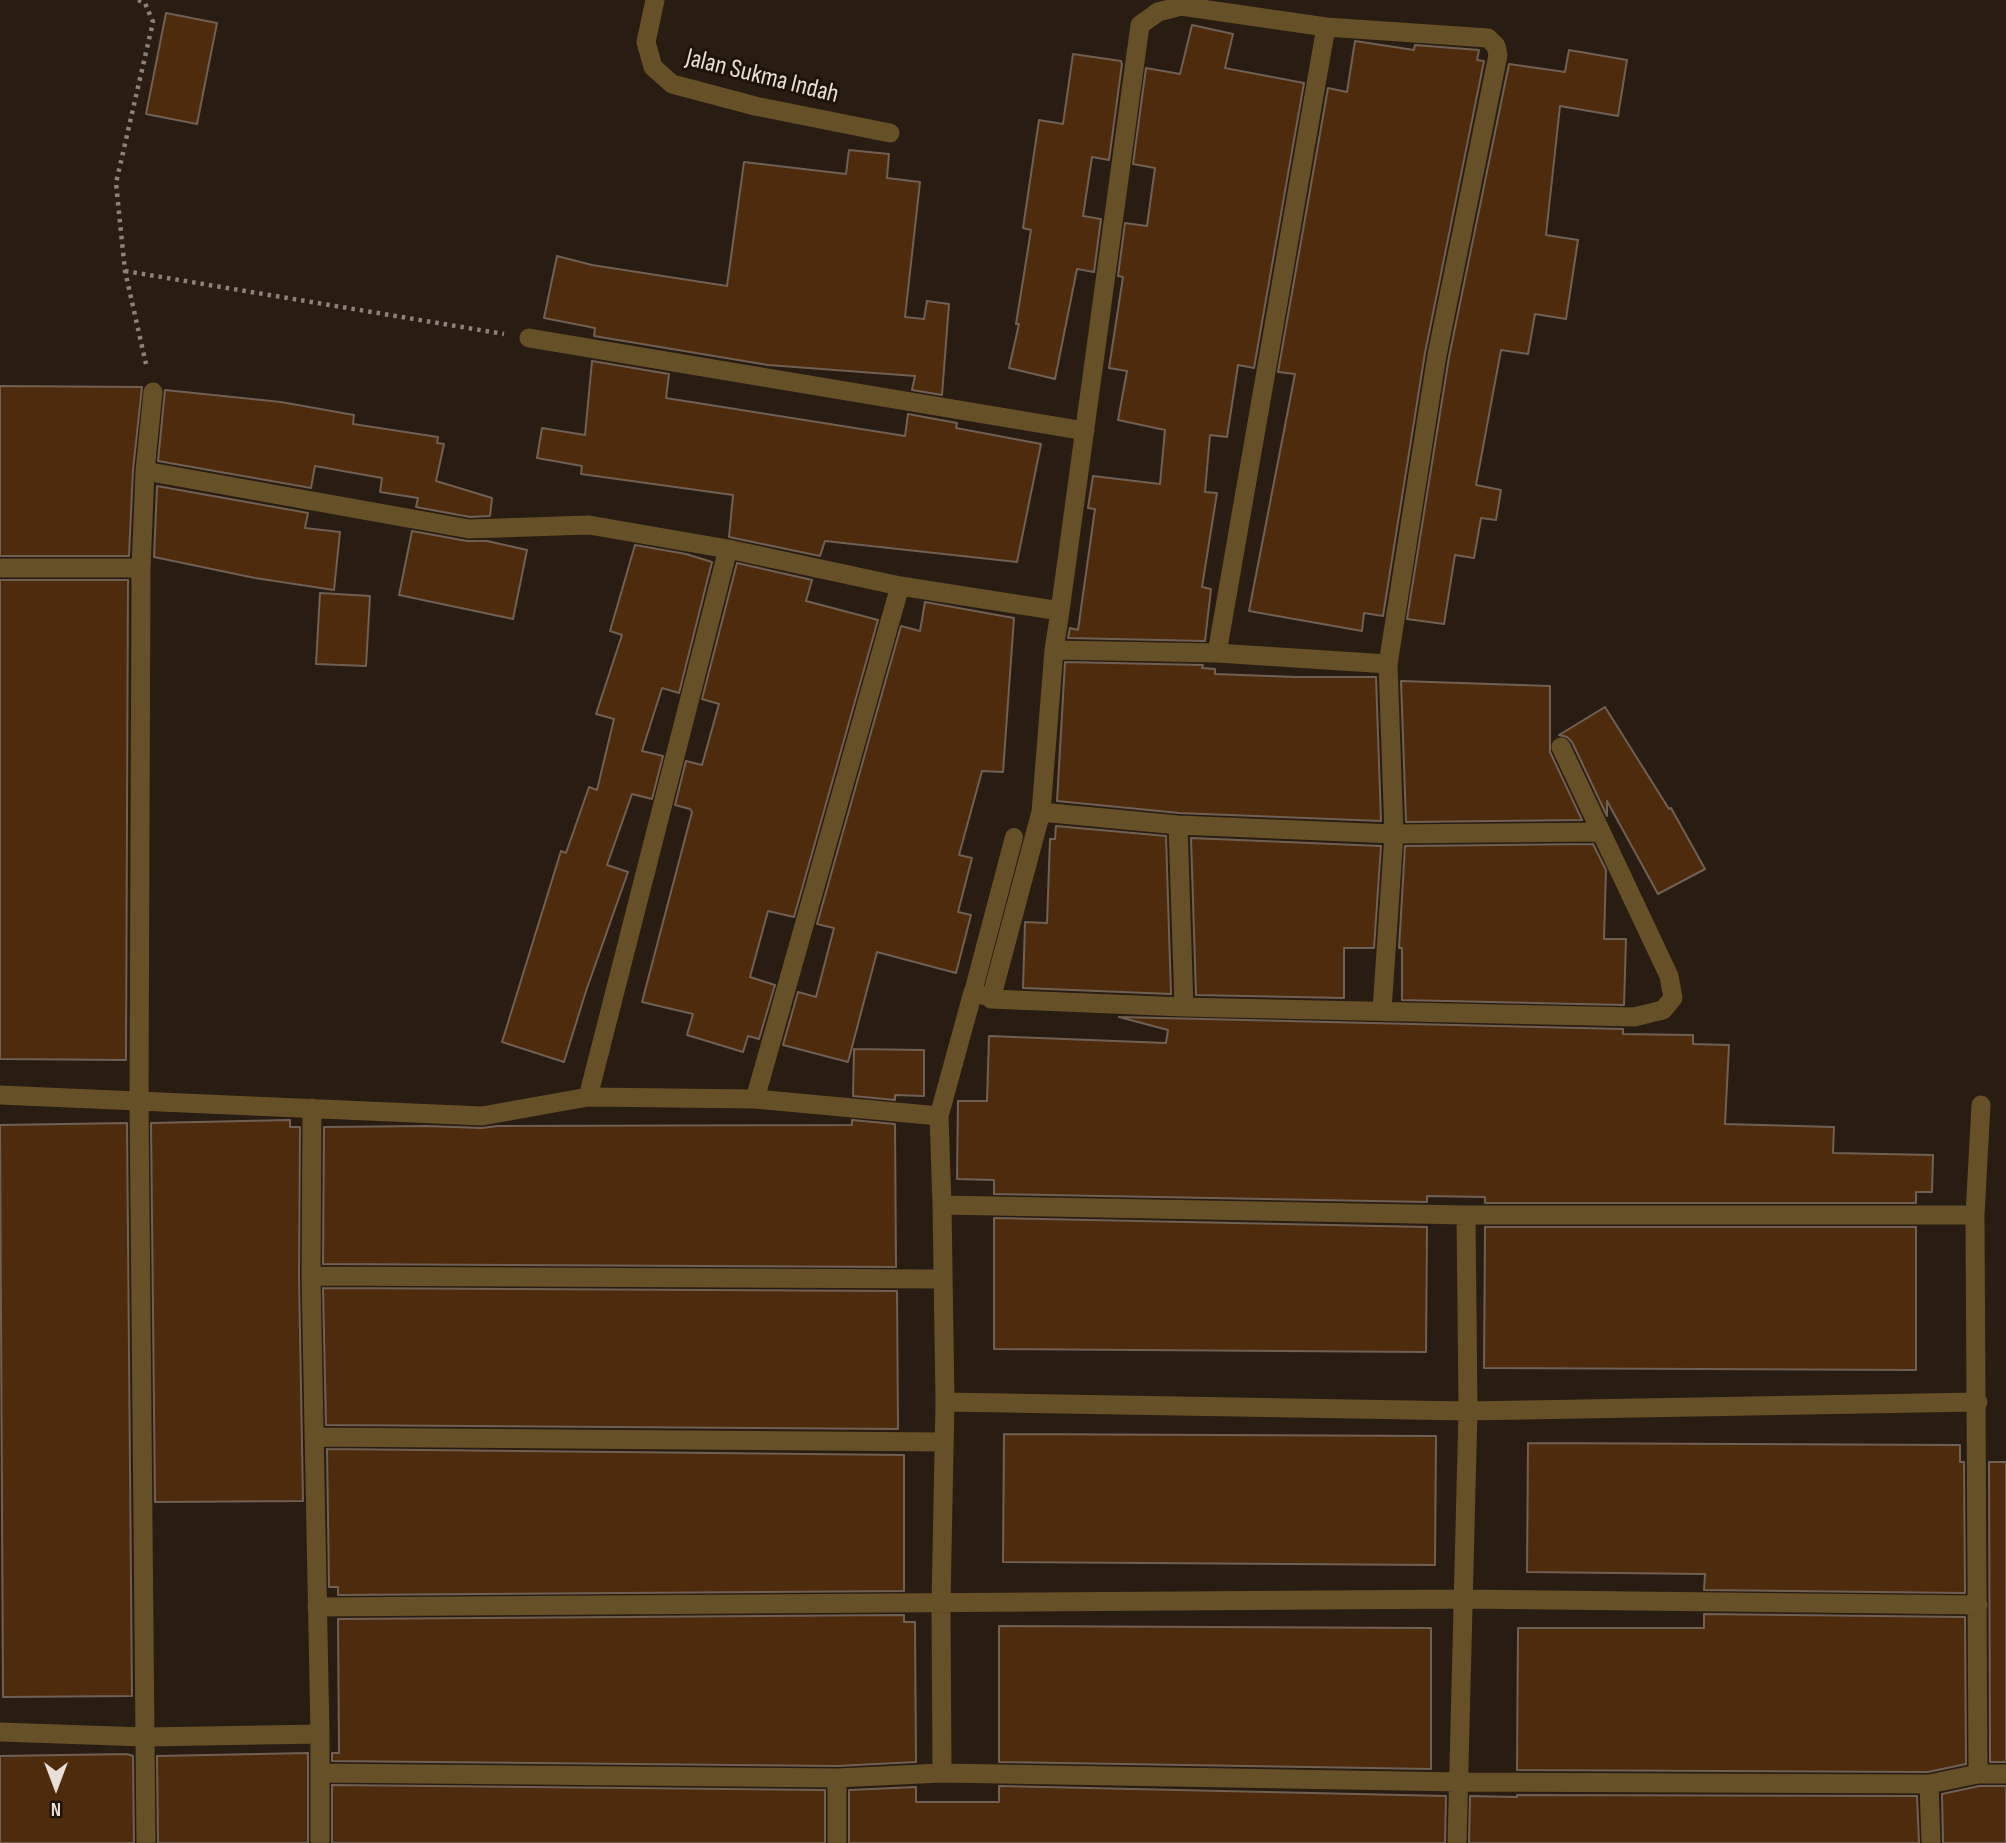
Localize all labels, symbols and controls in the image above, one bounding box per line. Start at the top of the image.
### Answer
street label: Jalan Sukma Indah [682,43,842,111]
north arrow [21,1752,91,1822]
text: N [51,1797,61,1820]

